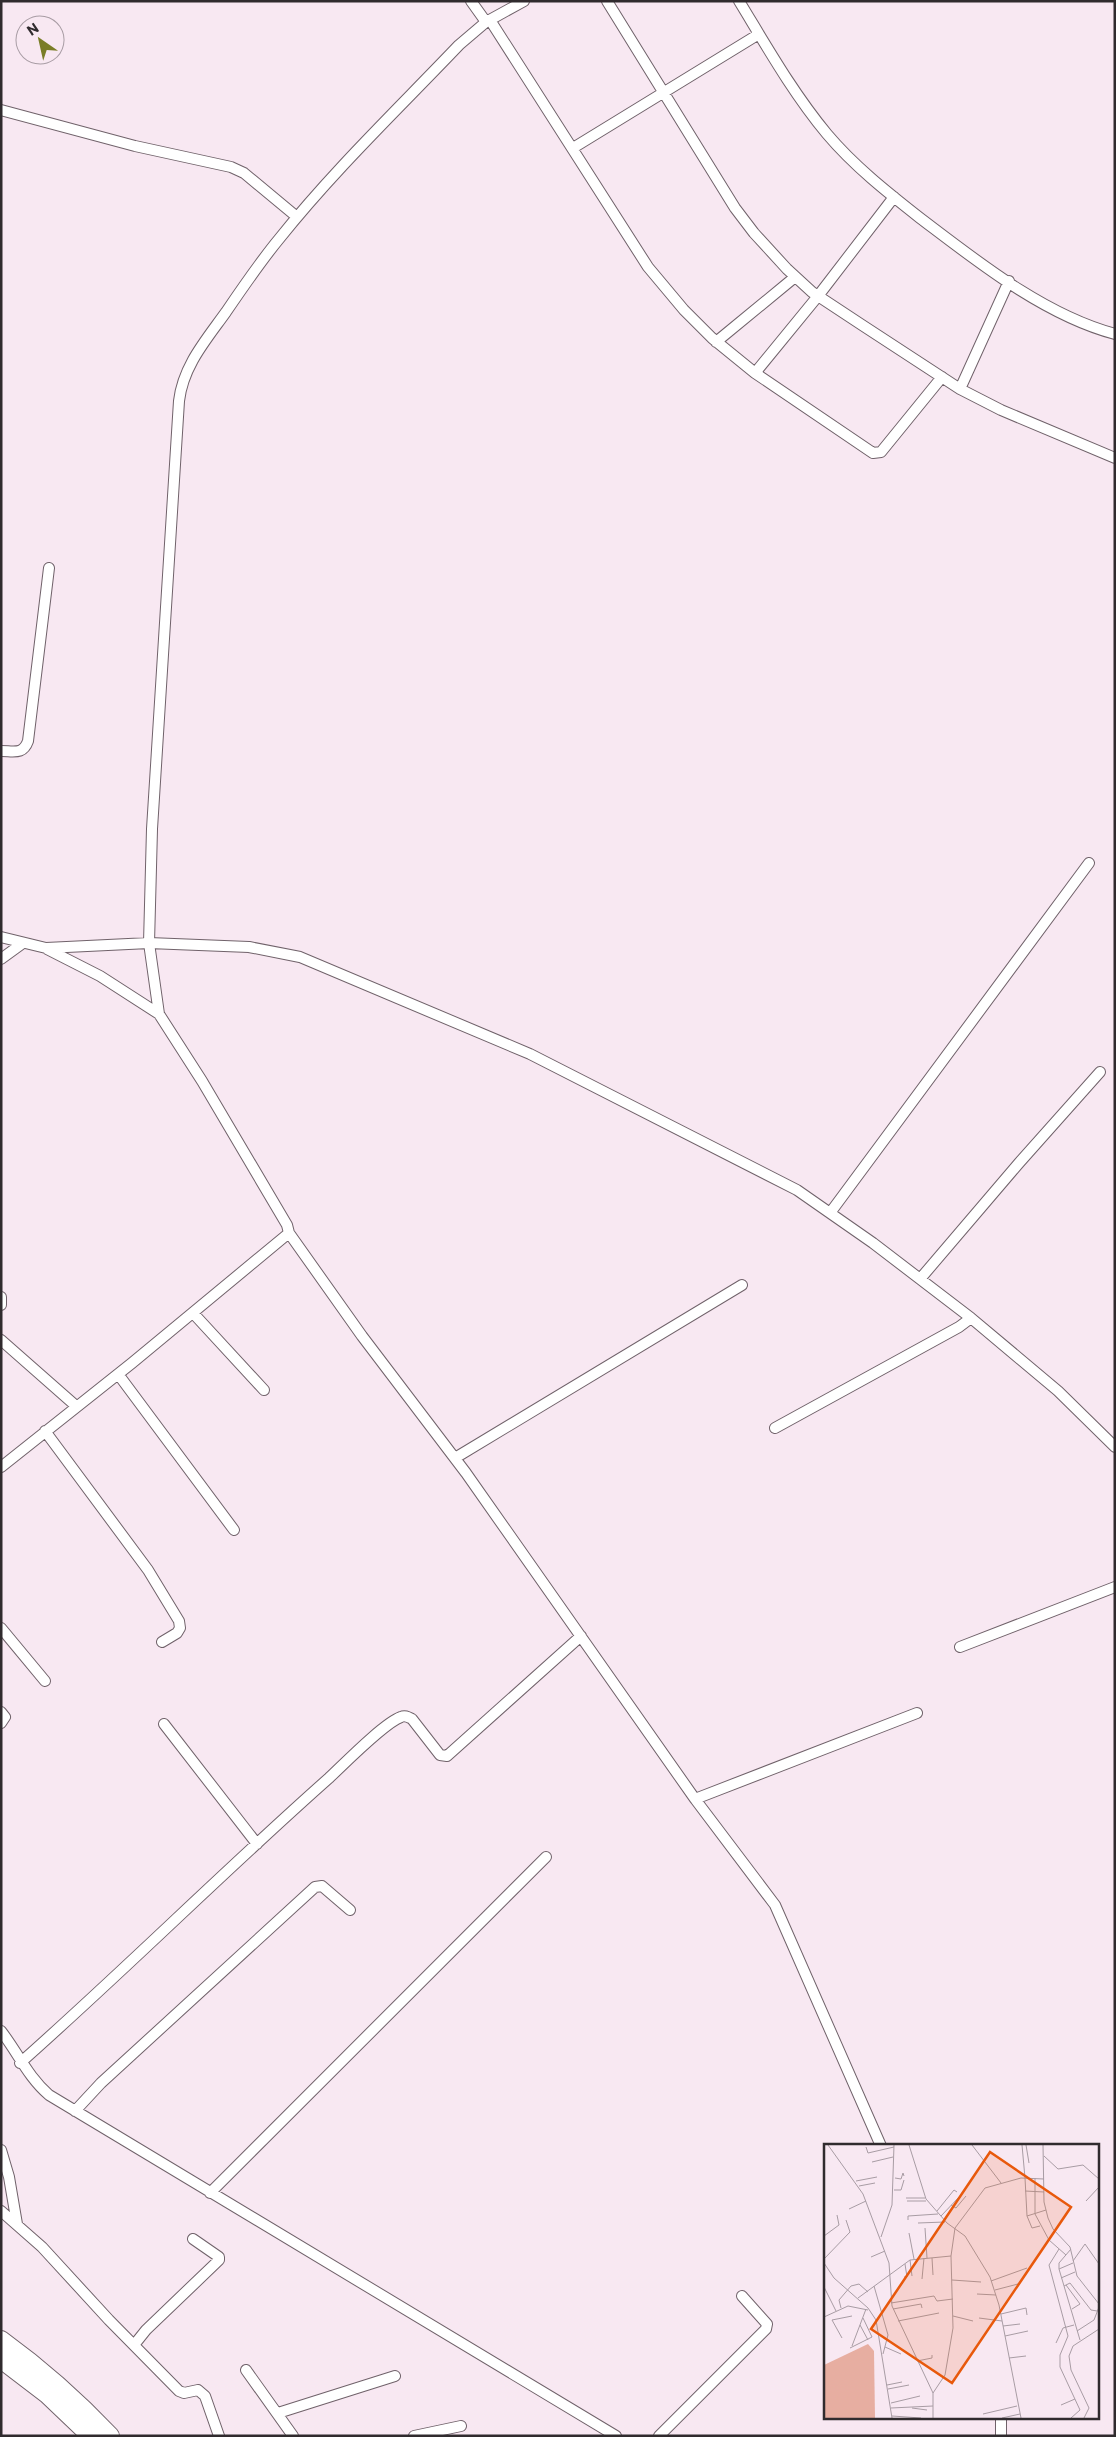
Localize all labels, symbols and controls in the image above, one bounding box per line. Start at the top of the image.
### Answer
north arrow [15,15,65,65]
text: N [23,19,42,39]
inset map [824,2144,1098,2420]

